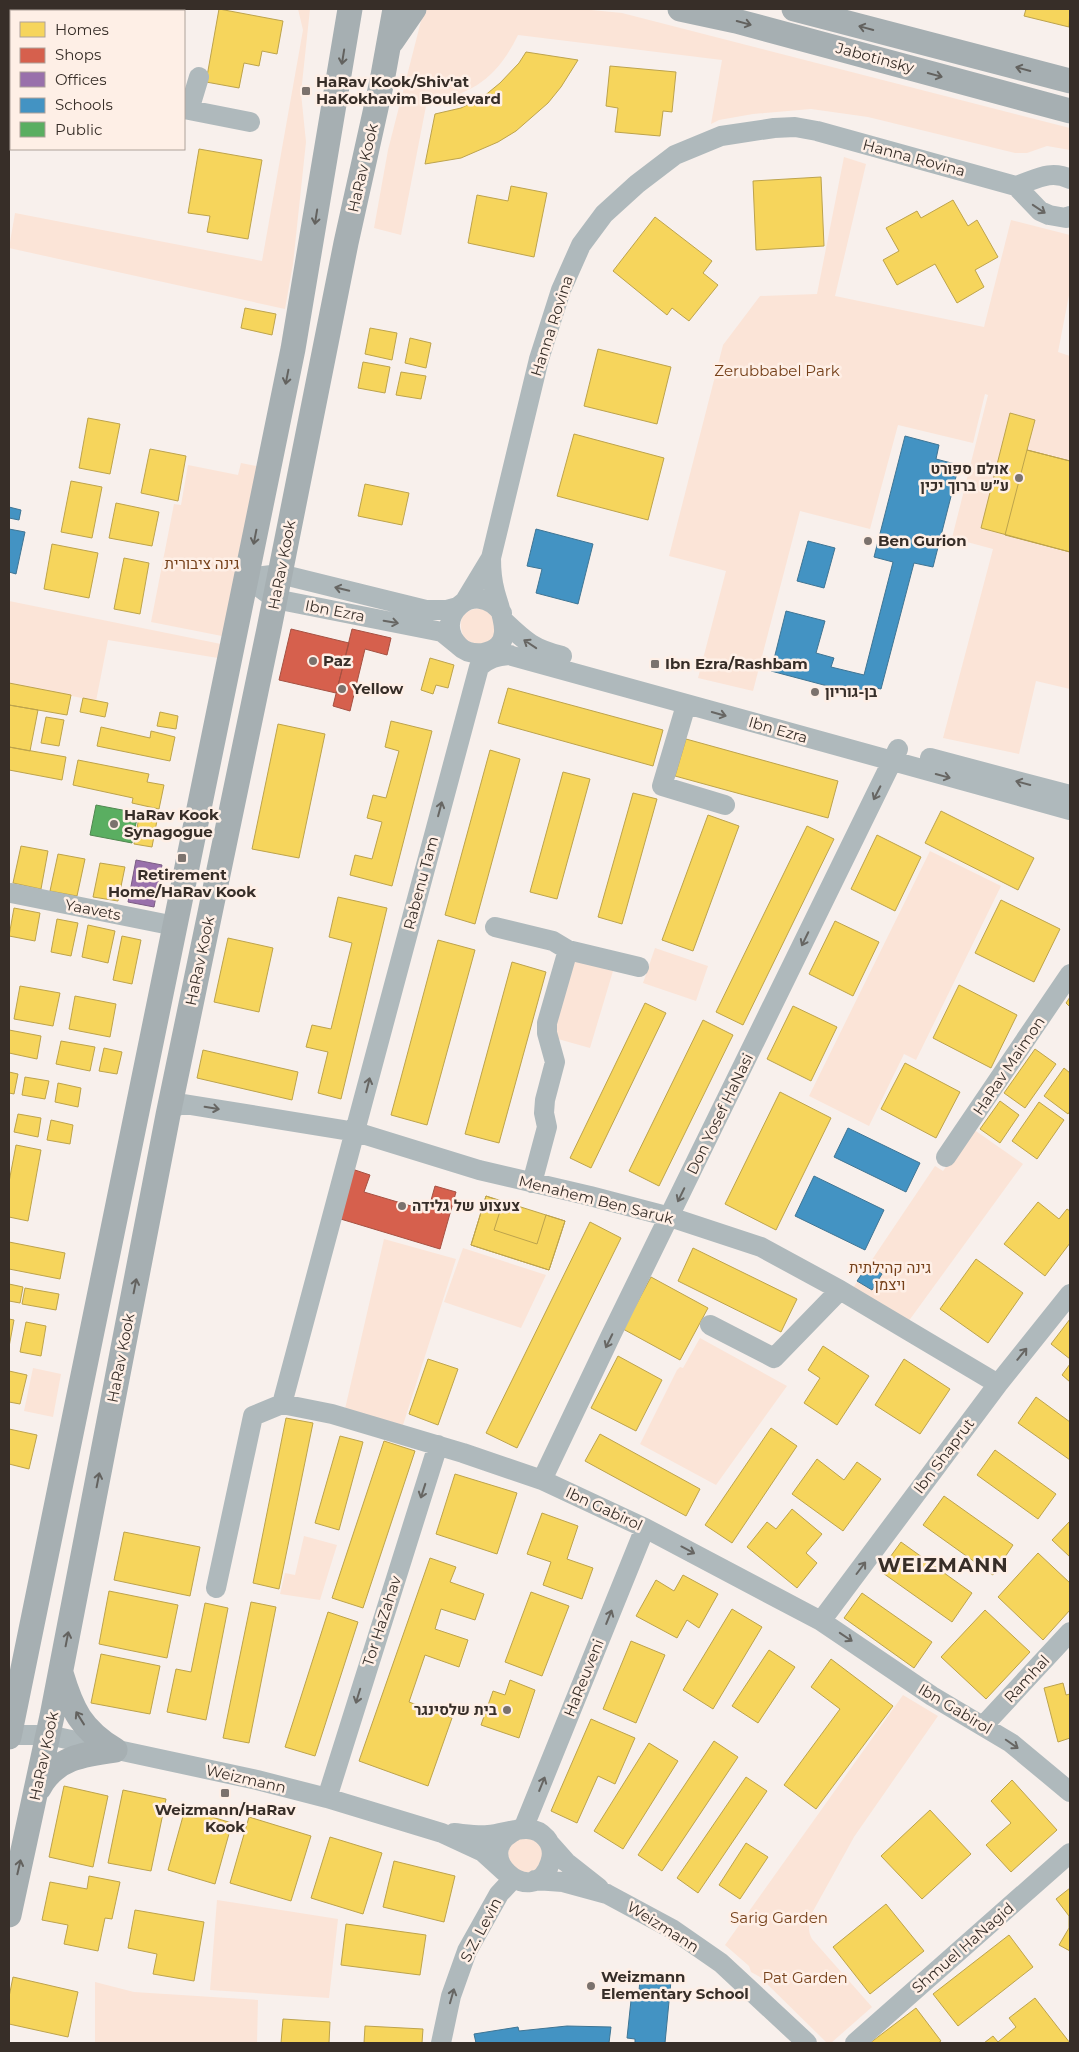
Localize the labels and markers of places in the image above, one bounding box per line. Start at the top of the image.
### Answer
place label: HaRav Kook/Shiv'at HaKokhavim Boulevard [316,72,501,108]
marker: HaRav Kook/Shiv'at HaKokhavim Boulevard [300,85,312,97]
place label: אולם ספורט ע״ש ברוך יכין [920,459,1009,495]
marker: אולם ספורט ע״ש ברוך יכין [1013,472,1025,484]
place label: Ben Gurion [878,531,967,550]
marker: Ben Gurion [862,535,874,547]
place label: Paz [323,651,351,670]
place label: Ibn Ezra/Rashbam [665,654,808,673]
marker: Paz [307,655,319,667]
marker: Ibn Ezra/Rashbam [649,658,661,670]
place label: Yellow [351,679,404,698]
place label: בן-גוריון [825,682,877,701]
marker: Yellow [336,683,348,695]
marker: בן-גוריון [809,686,821,698]
place label: HaRav Kook Synagogue [124,805,219,841]
marker: HaRav Kook Synagogue [108,818,120,830]
marker: Retirement Home/HaRav Kook [176,852,188,864]
place label: Retirement Home/HaRav Kook [108,865,256,901]
place label: צעצוע של גלידה [412,1196,520,1215]
marker: צעצוע של גלידה [396,1200,408,1212]
place label: בית שלסינגר [414,1700,497,1719]
marker: בית שלסינגר [501,1704,513,1716]
marker: Weizmann/HaRav Kook [219,1787,231,1799]
place label: Weizmann/HaRav Kook [155,1800,296,1836]
place label: Weizmann Elementary School [601,1967,749,2003]
marker: Weizmann Elementary School [585,1980,597,1992]

